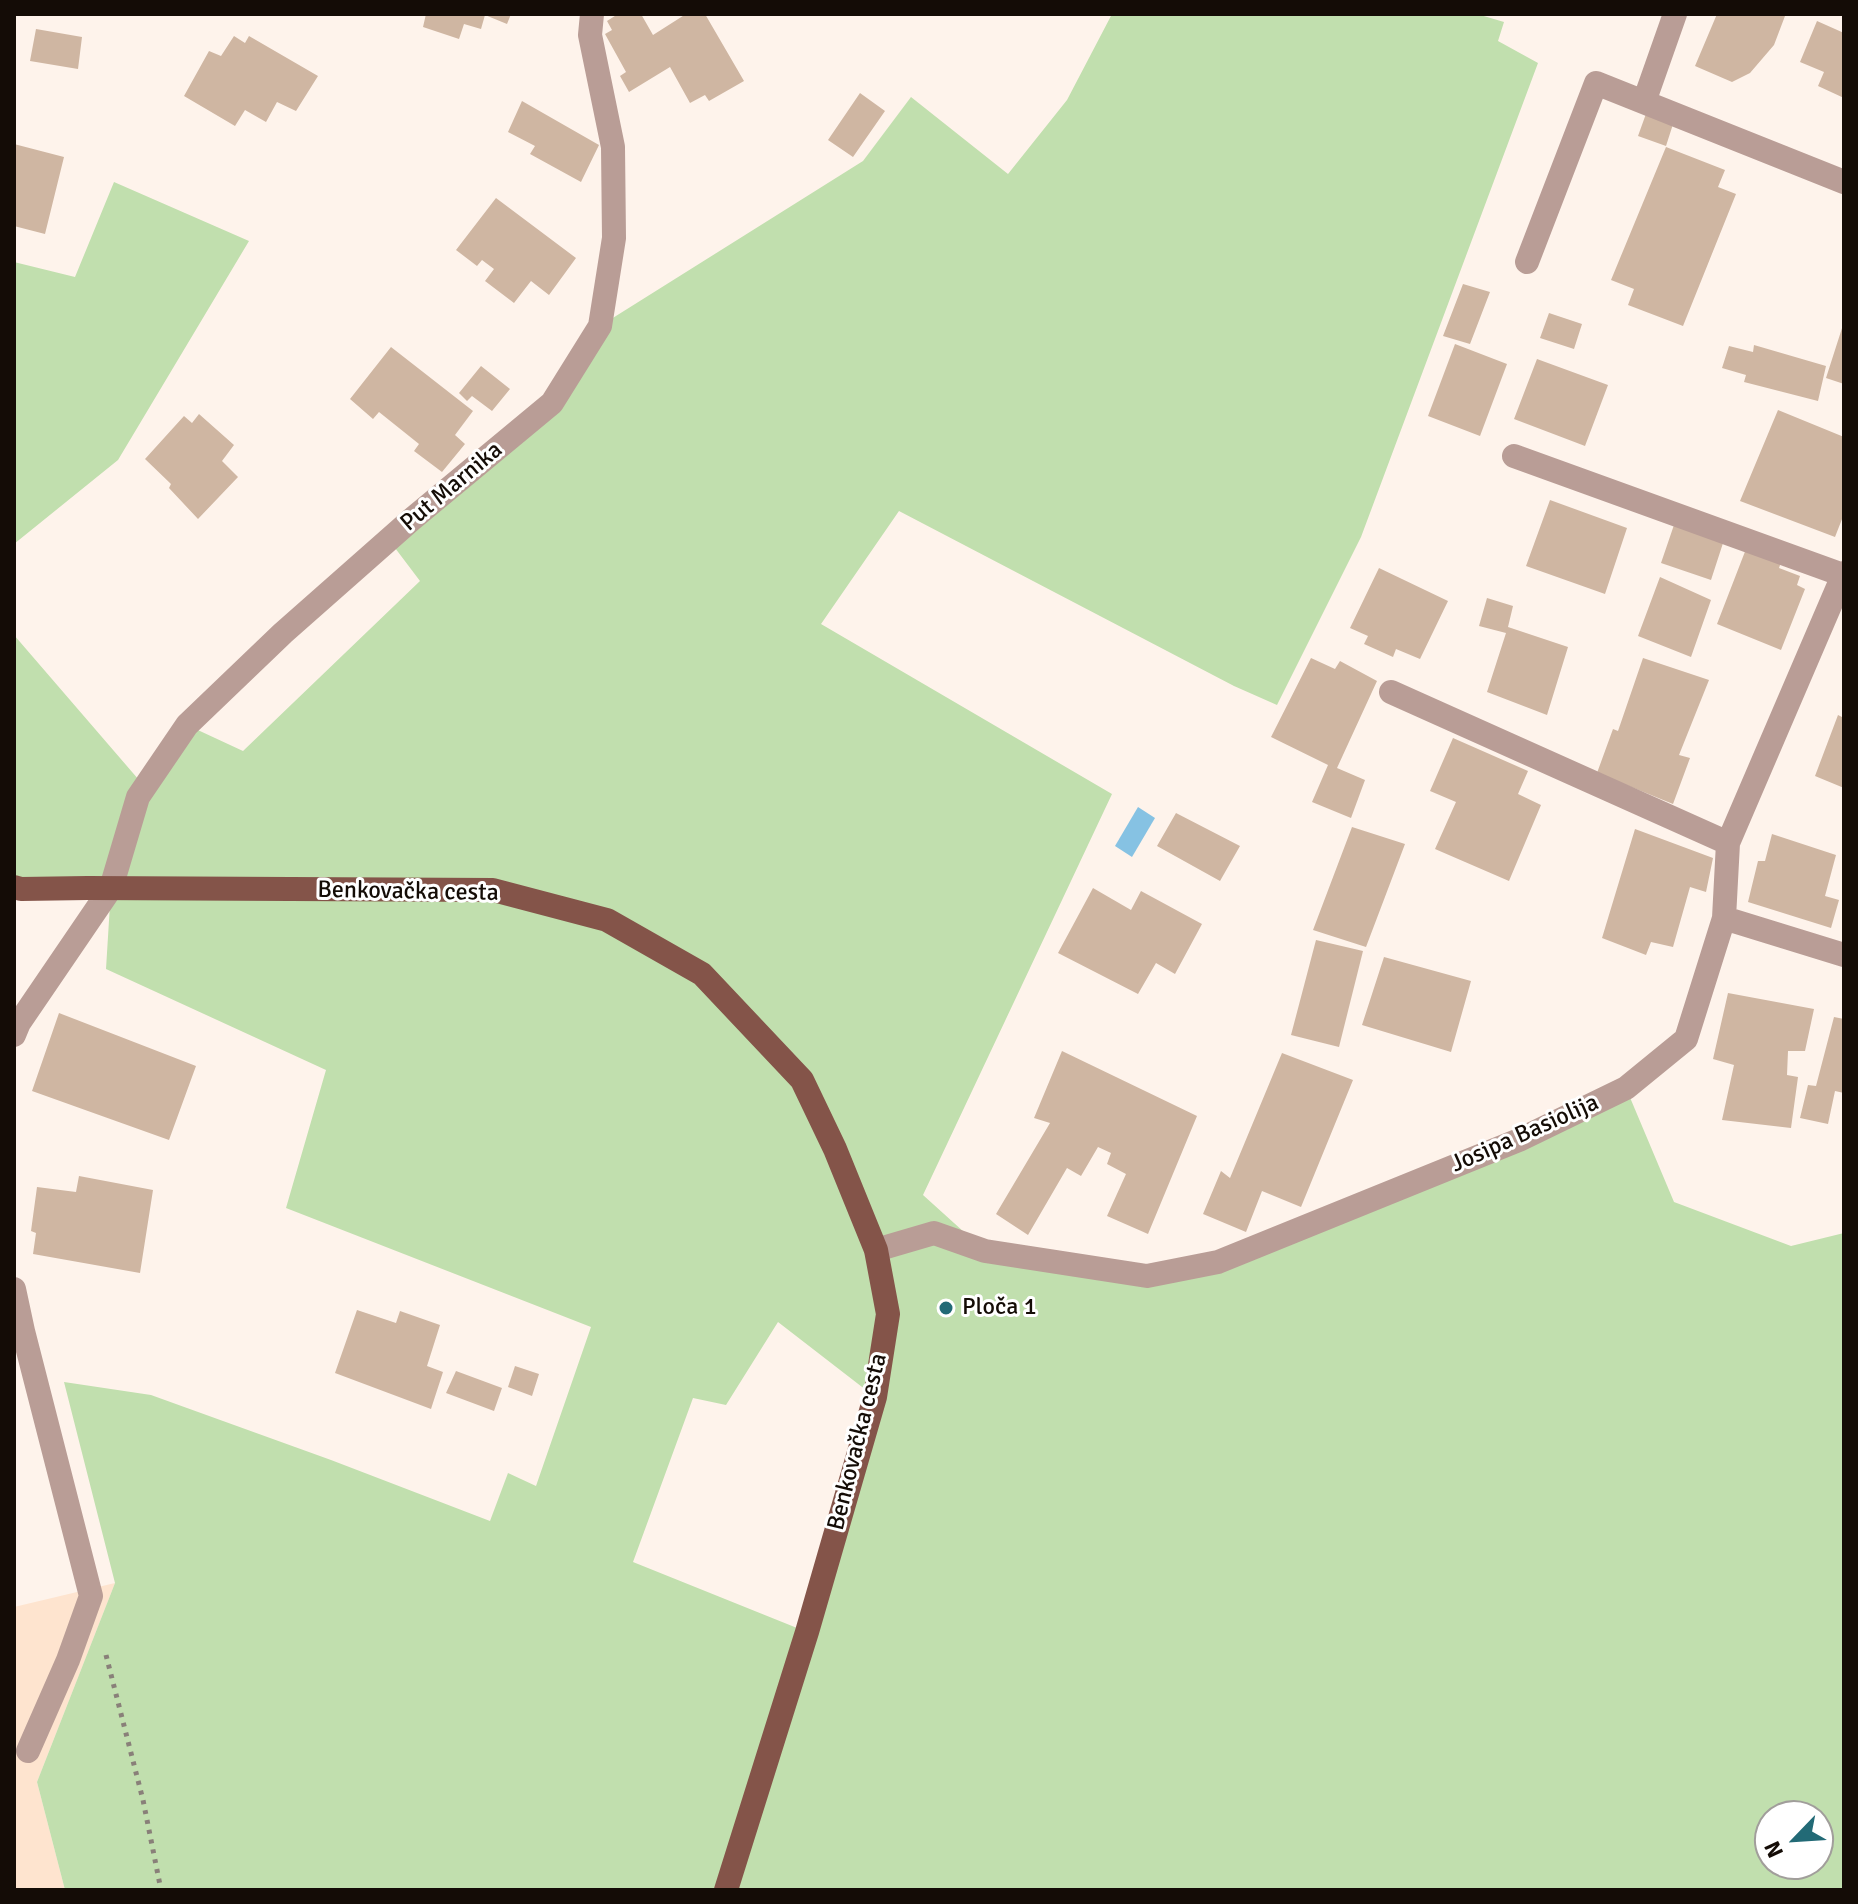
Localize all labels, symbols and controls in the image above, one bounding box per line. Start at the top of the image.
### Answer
street label: Put Marnika [395,436,509,538]
street label: Benkovačka cesta [317,876,499,908]
street label: Josipa Basiolija [1447,1089,1603,1179]
place label: Ploča 1 [962,1294,1037,1322]
marker: Ploča 1 [937,1299,955,1317]
street label: Benkovačka cesta [822,1350,894,1534]
north arrow [1754,1800,1834,1880]
text: N [1758,1837,1789,1862]

